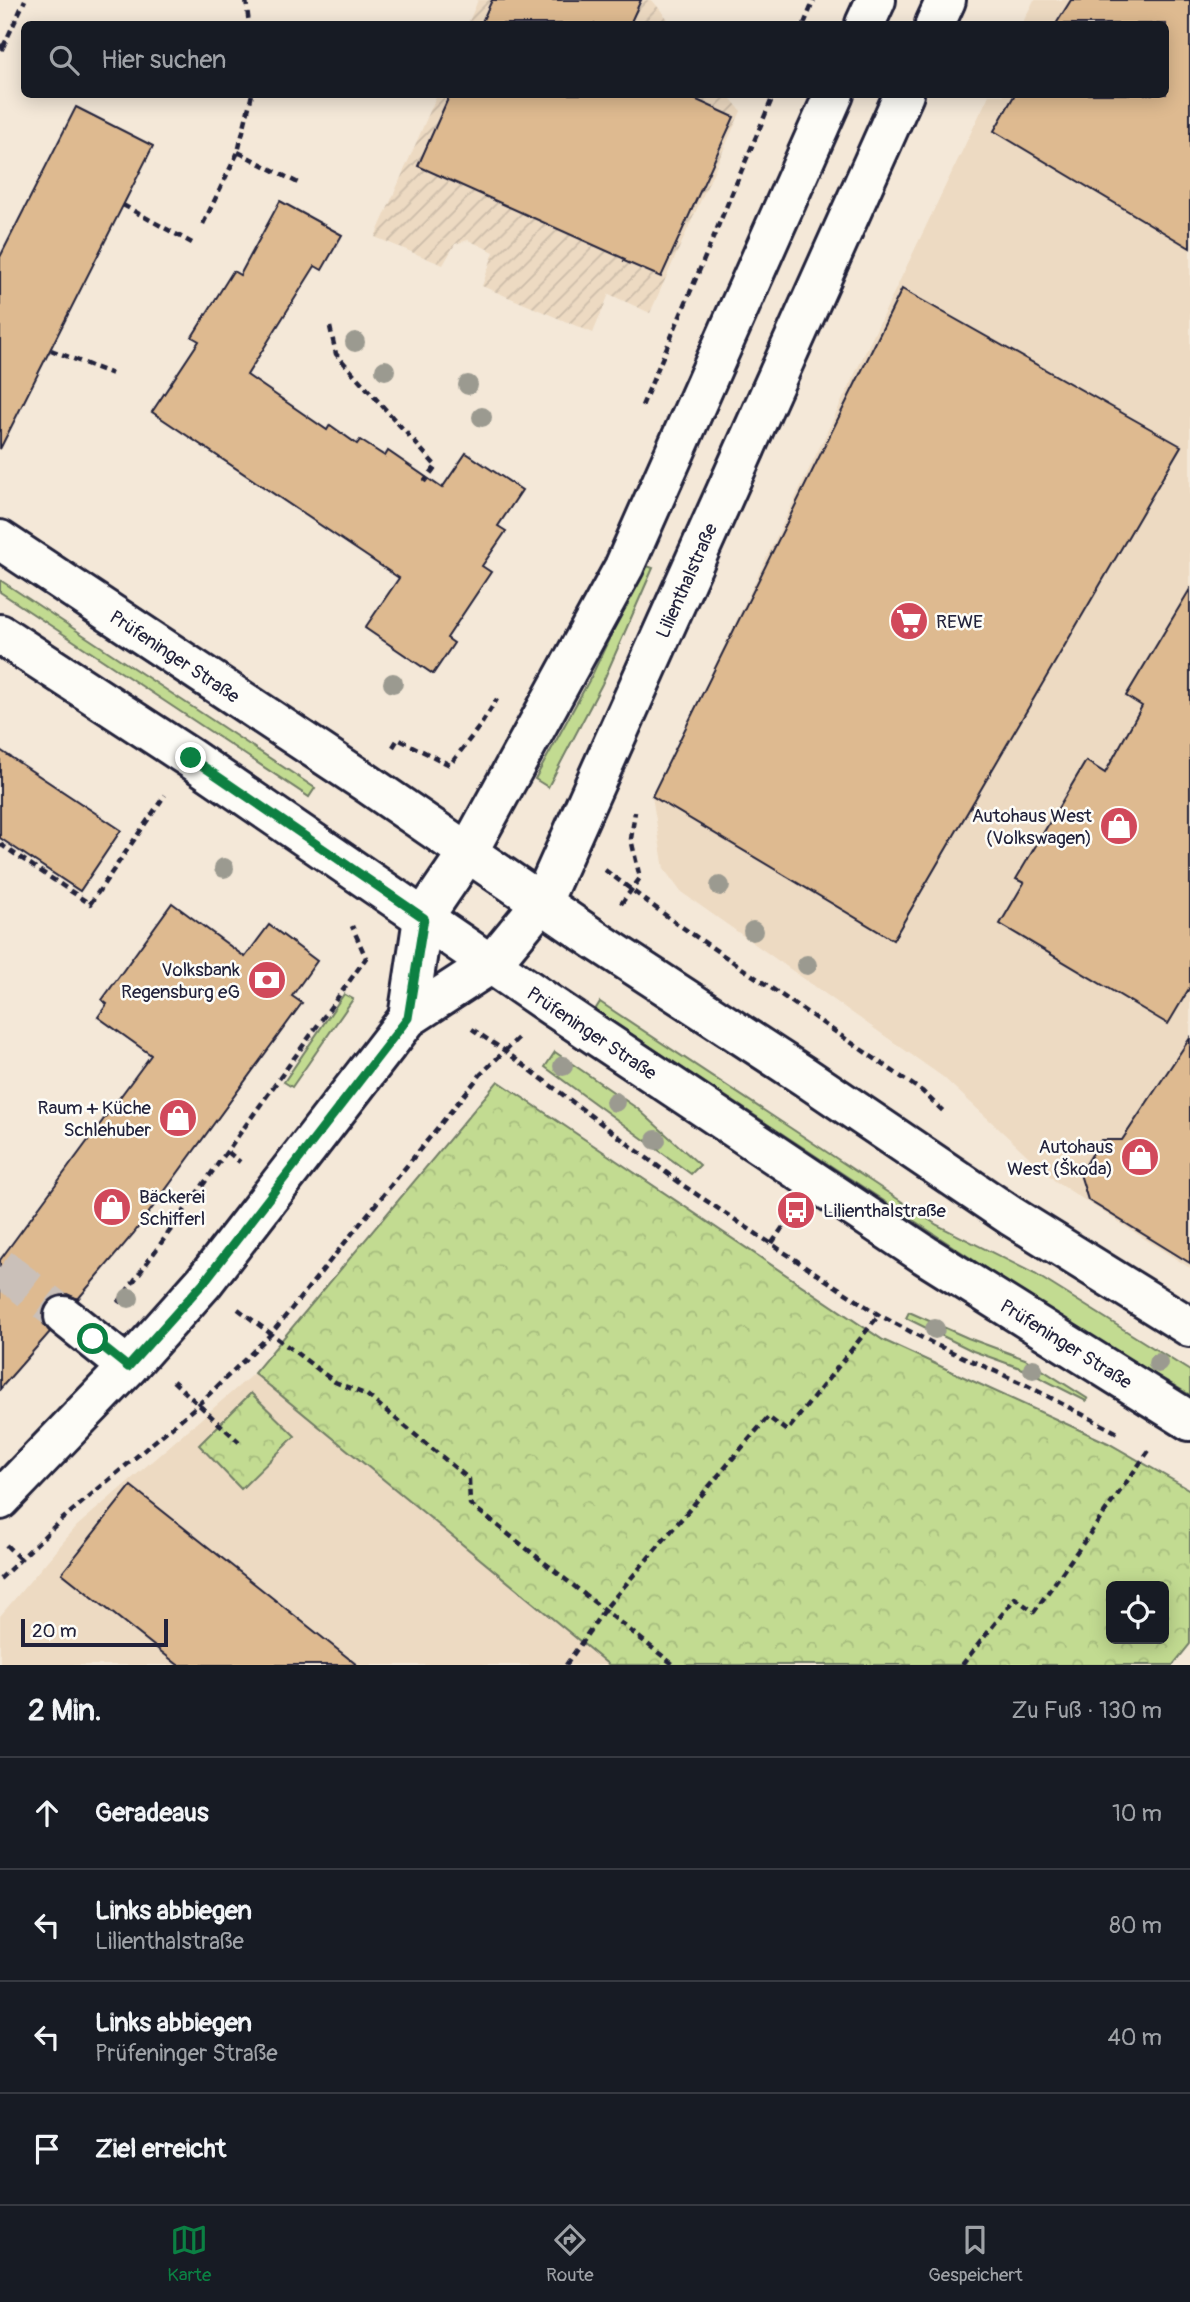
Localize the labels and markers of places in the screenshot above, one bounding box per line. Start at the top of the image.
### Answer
supermarket icon: REWE [888,600,930,642]
place label: REWE [936,610,983,634]
place label: Autohaus West (Volkswagen) [972,804,1092,850]
shop icon: Autohaus West (Volkswagen) [1098,805,1140,847]
place label: Volksbank Regensburg eG [121,958,240,1004]
bank icon: Volksbank Regensburg eG [246,959,288,1001]
place label: Raum + Küche Schlehuber [37,1096,152,1142]
shop icon: Raum + Küche Schlehuber [157,1097,199,1139]
place label: Autohaus West (Škoda) [1007,1135,1114,1181]
shop icon: Autohaus West (Škoda) [1119,1136,1161,1178]
place label: Bäckerei Schifferl [139,1185,205,1231]
shop icon: Bäckerei Schifferl [91,1186,133,1228]
bus stop icon: Lilienthalstraße [775,1189,817,1231]
place label: Lilienthalstraße [823,1199,947,1223]

